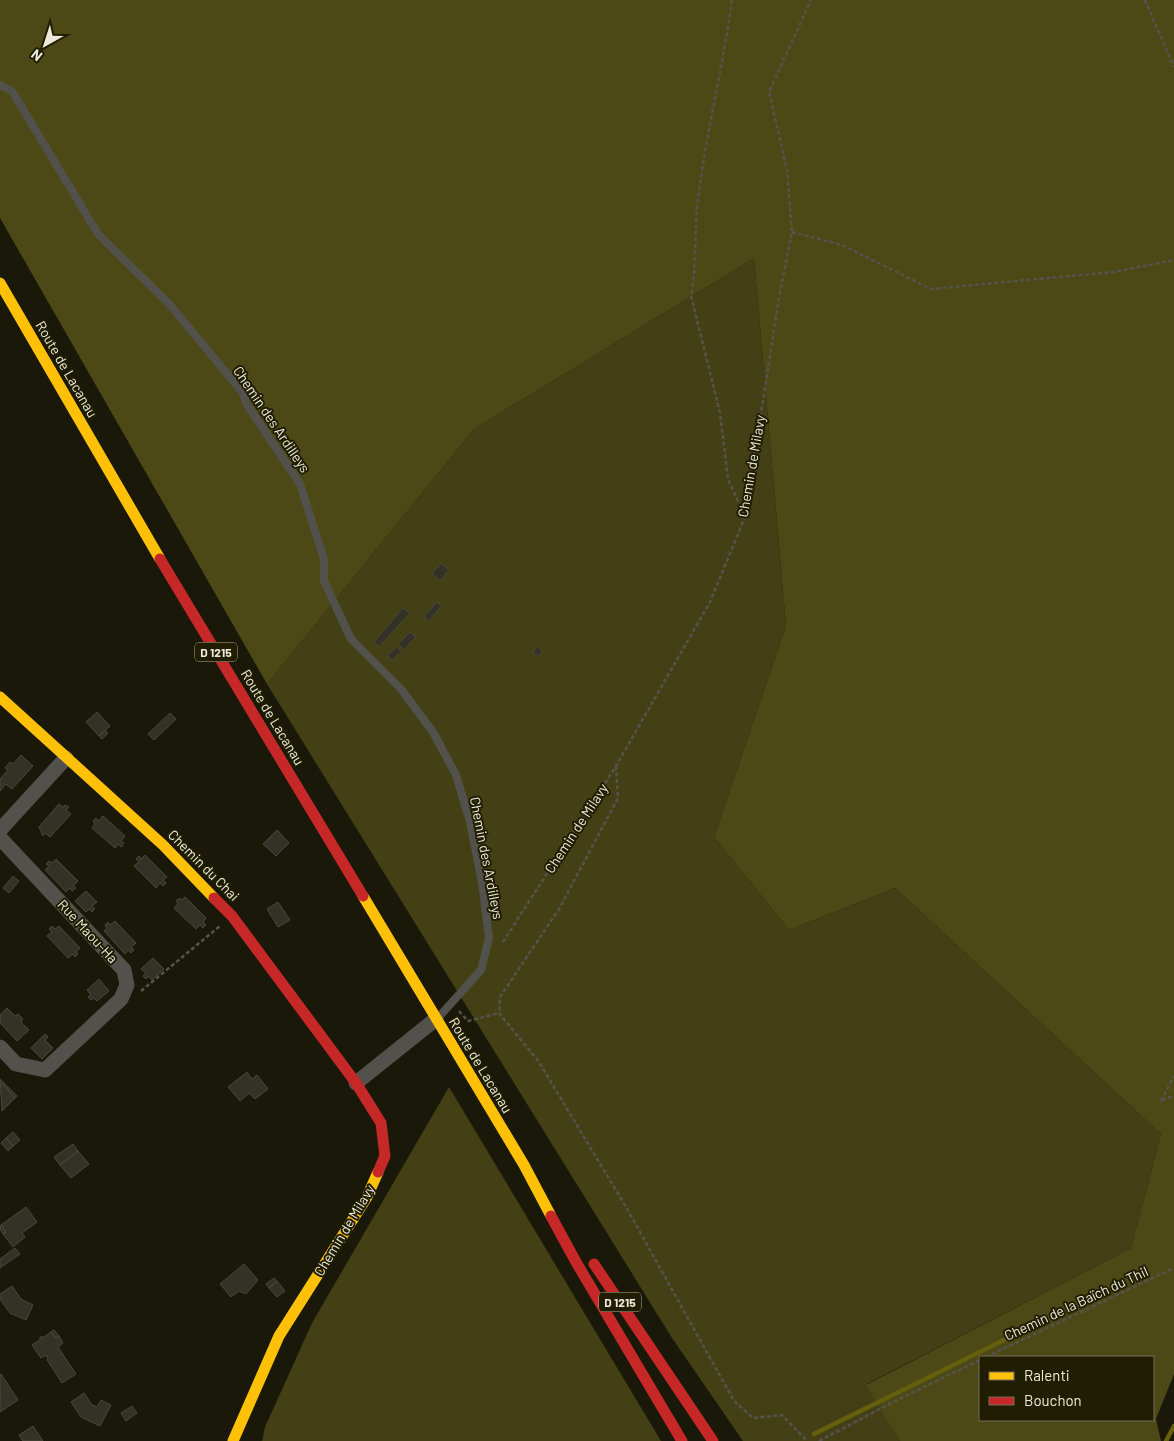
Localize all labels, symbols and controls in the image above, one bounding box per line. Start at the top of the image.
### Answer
north arrow [20,20,70,70]
text: N [28,46,45,65]
street label: Route de Lacanau [33,318,101,420]
street label: Chemin des Ardilleys [230,363,314,476]
street label: Chemin de Milavy [734,413,768,519]
road number: D 1215 [195,642,237,662]
street label: Route de Lacanau [238,666,308,768]
street label: Chemin de Milavy [541,779,612,876]
street label: Chemin des Ardilleys [467,795,507,921]
street label: Chemin du Chai [165,826,243,904]
street label: Rue Maou-Ha [54,896,122,966]
street label: Route de Lacanau [446,1014,516,1116]
street label: Chemin de Milavy [310,1181,378,1279]
street label: Chemin de la Baïch du Thil [1001,1262,1151,1344]
road number: D 1215 [599,1292,641,1311]
legend [979,1356,1154,1421]
text: Ralenti [1024,1366,1070,1384]
text: Bouchon [1024,1391,1082,1409]

